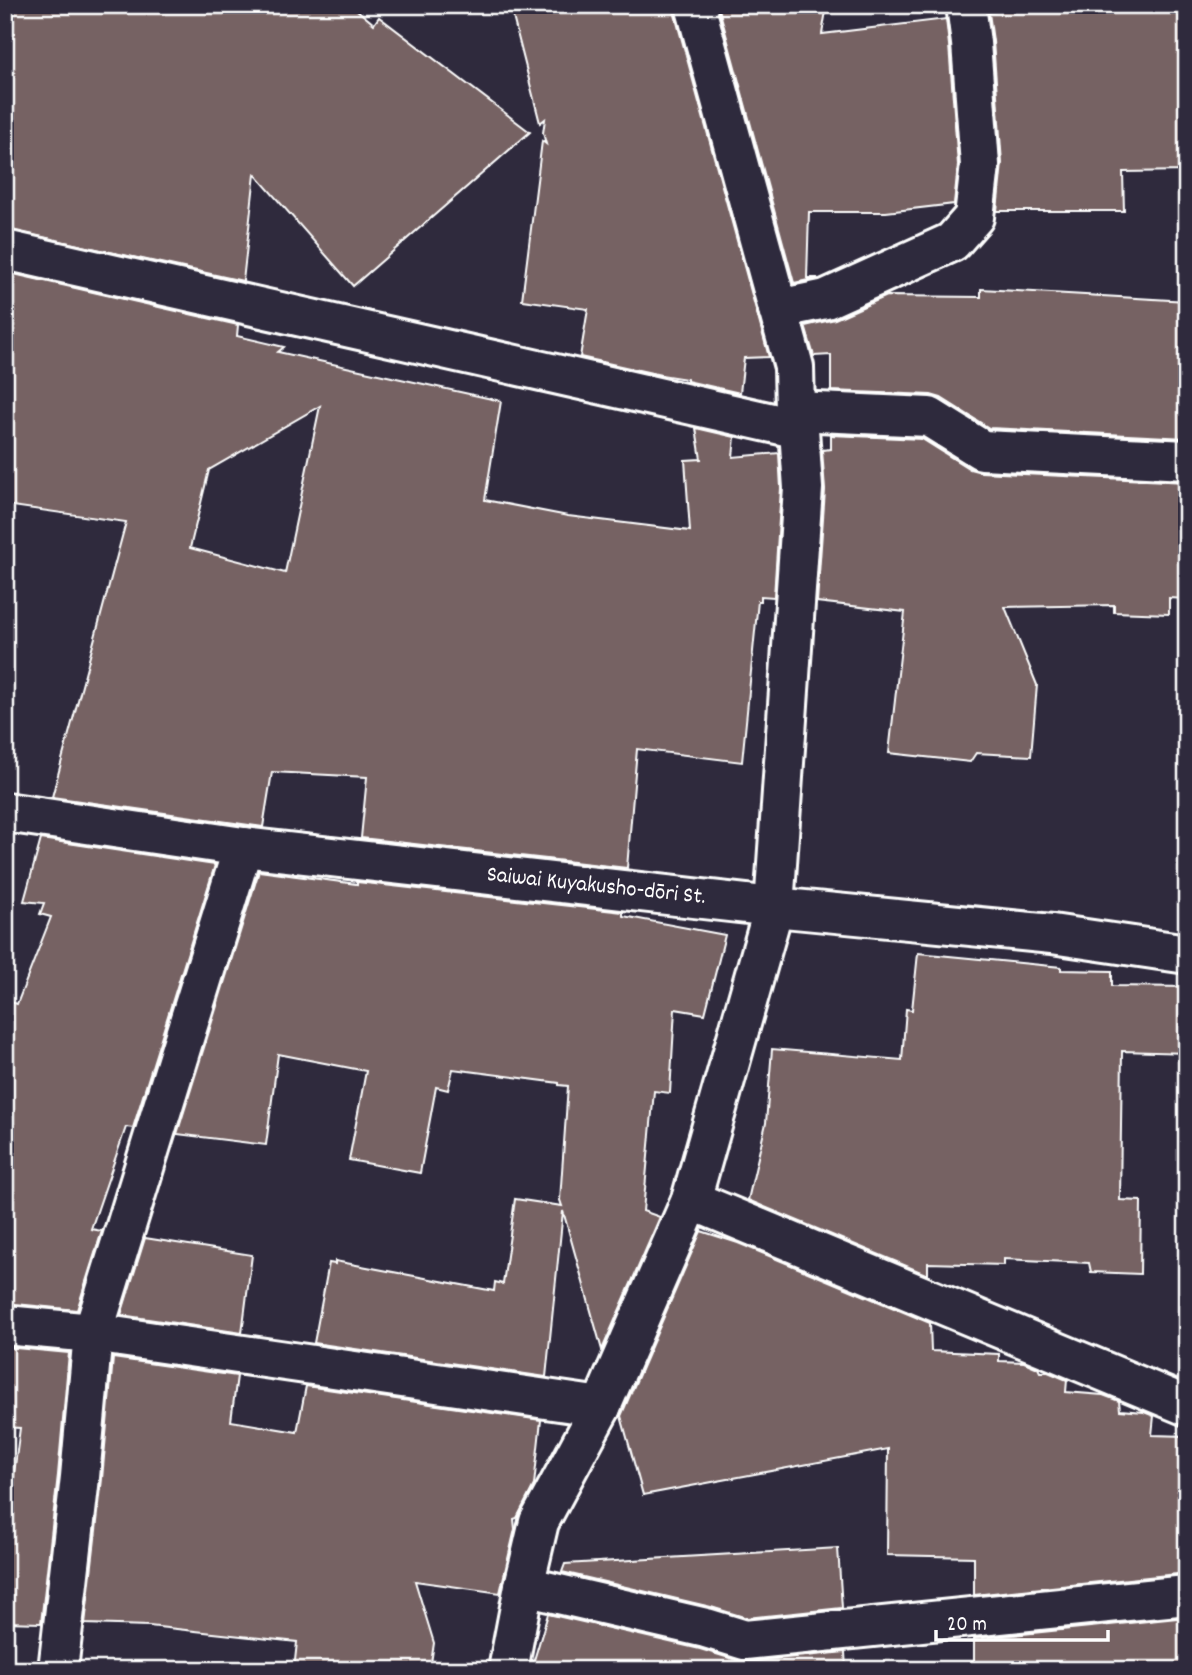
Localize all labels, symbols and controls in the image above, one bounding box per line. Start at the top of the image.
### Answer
street label: Saiwai Kuyakusho-dōri St. [485,859,707,915]
scale bar [936,1598,1108,1642]
text: 20 m [947,1611,987,1641]

